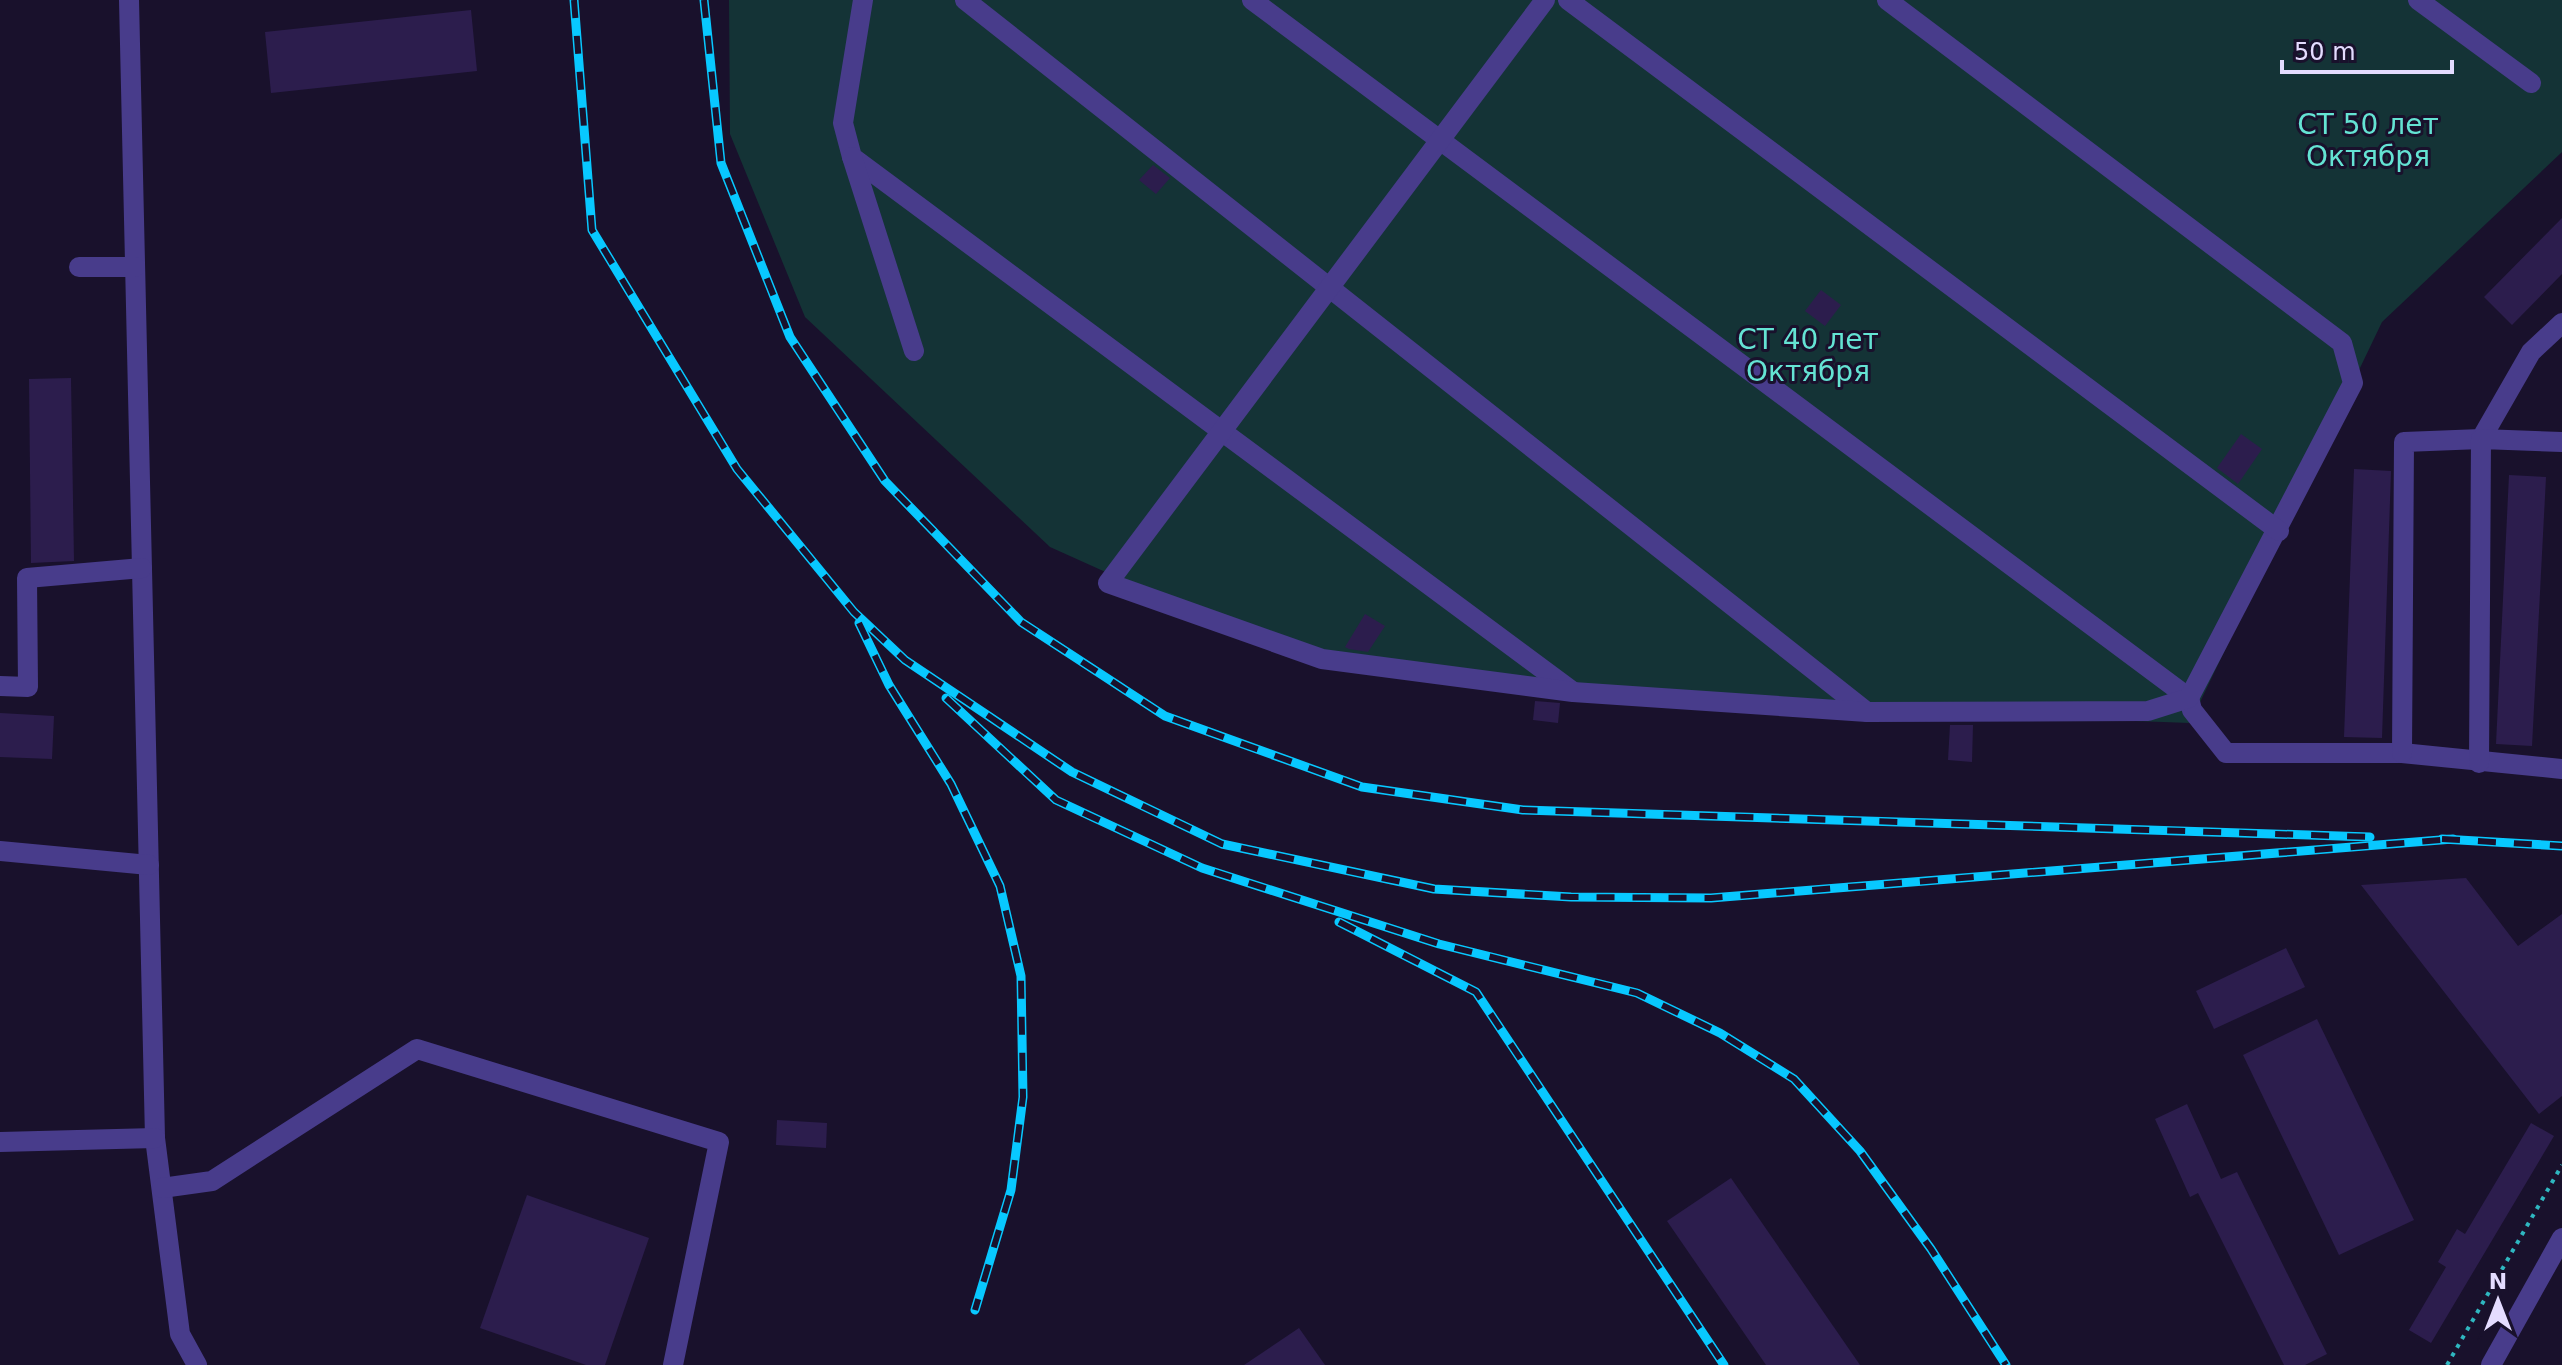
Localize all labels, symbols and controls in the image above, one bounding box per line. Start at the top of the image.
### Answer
scale bar [2282,24,2452,74]
text: 50 m [2294,38,2356,66]
park label: СТ 50 лет Октября [2297,108,2439,173]
park label: СТ 40 лет Октября [1737,323,1879,388]
north arrow [2458,1261,2538,1341]
text: N [2489,1269,2507,1294]

